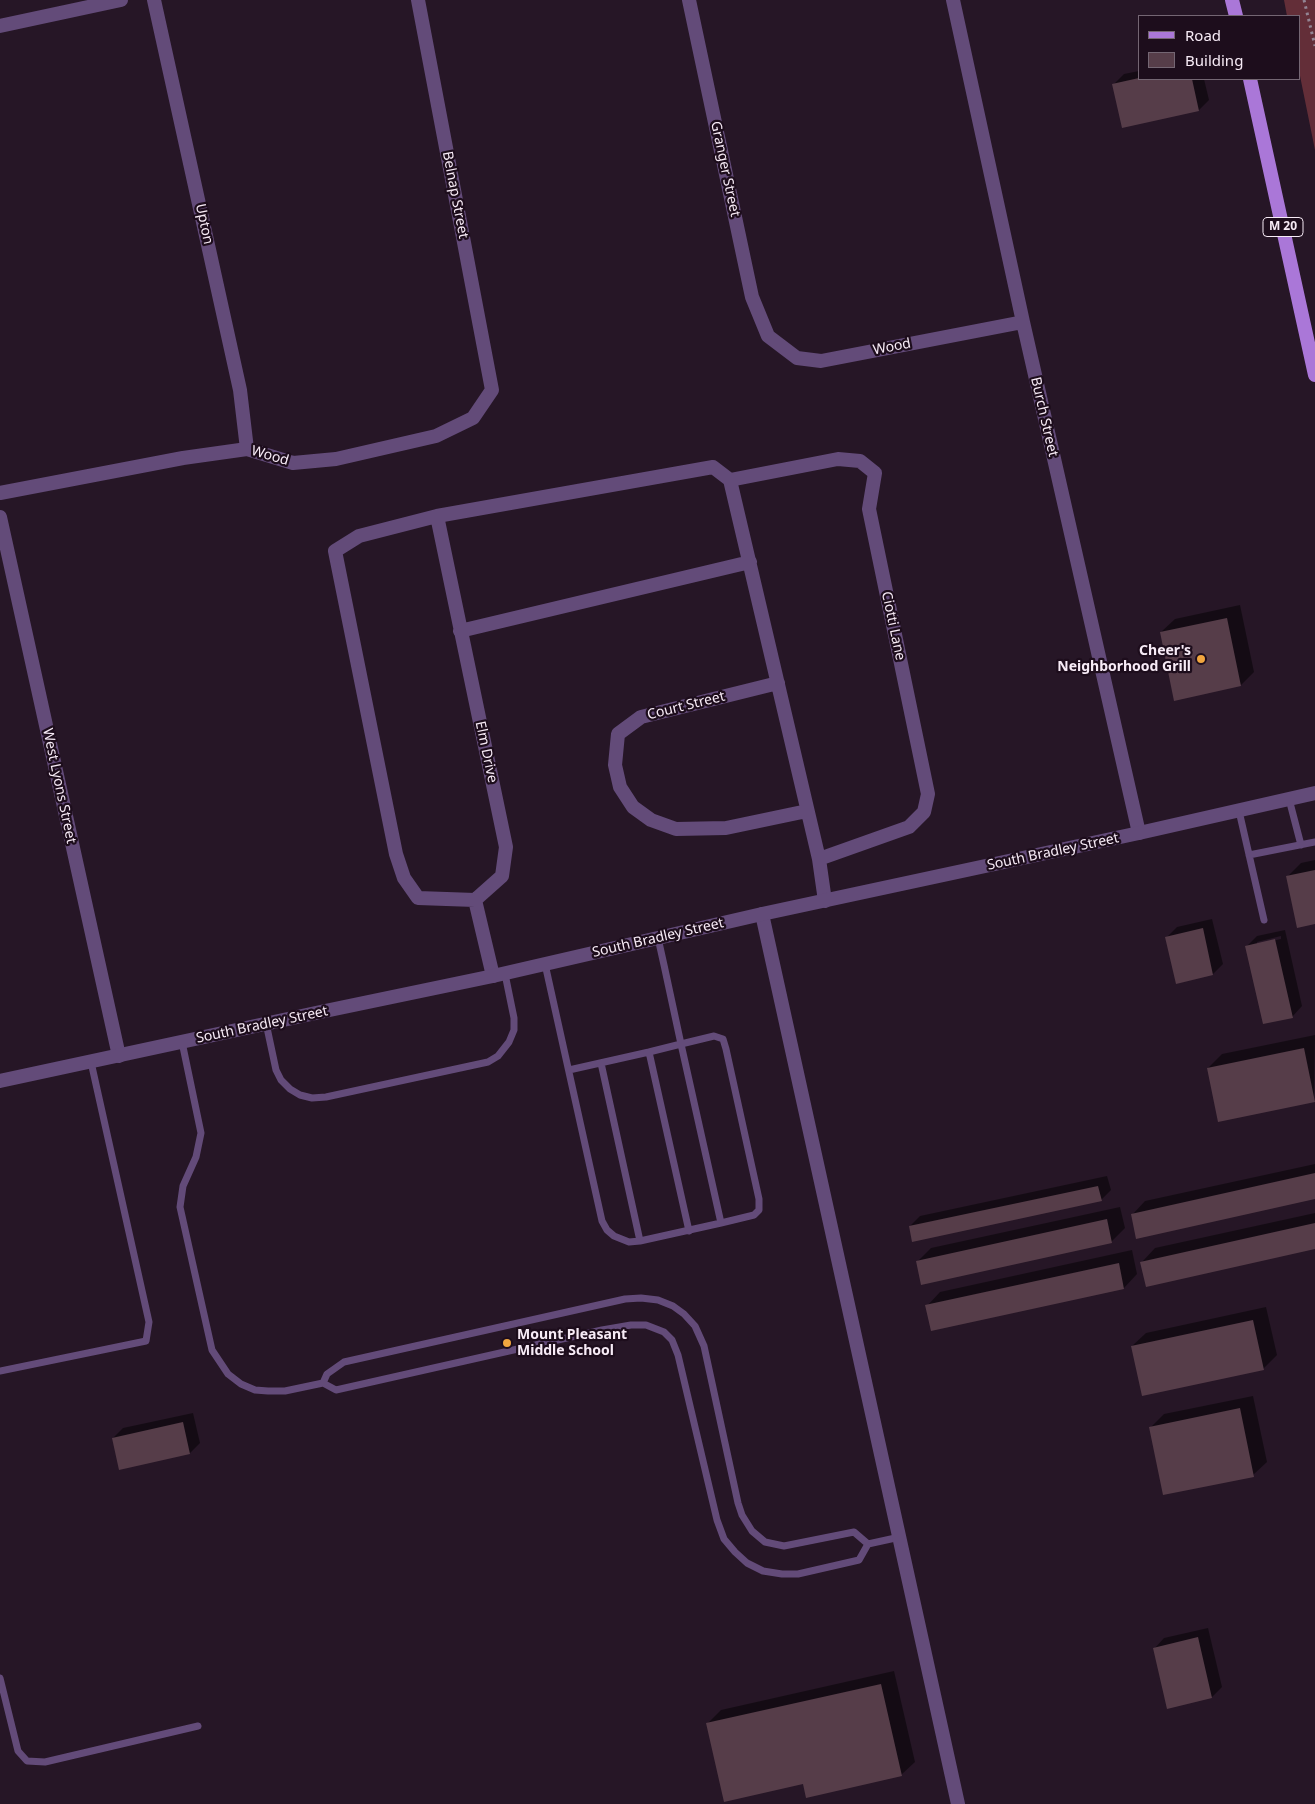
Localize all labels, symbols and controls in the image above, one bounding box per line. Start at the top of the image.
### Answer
legend [1138,15,1300,80]
text: Road [1185,25,1221,45]
text: Building [1185,50,1243,70]
street label: Granger Street [707,120,743,218]
street label: Belnap Street [438,150,472,240]
street label: Upton [192,202,216,246]
road number: M 20 [1263,218,1303,236]
street label: Wood [872,335,912,359]
street label: Burch Street [1027,375,1061,459]
street label: Wood [249,443,291,469]
street label: Ciotti Lane [878,590,908,662]
place label: Cheer's Neighborhood Grill [1057,643,1191,676]
marker: Cheer's Neighborhood Grill [1195,653,1207,665]
street label: Court Street [645,688,727,724]
street label: Elm Drive [471,720,501,784]
street label: West Lyons Street [39,727,79,845]
street label: South Bradley Street [986,830,1120,874]
street label: South Bradley Street [591,915,725,961]
street label: South Bradley Street [195,1003,329,1047]
place label: Mount Pleasant Middle School [517,1327,627,1360]
marker: Mount Pleasant Middle School [501,1337,513,1349]

